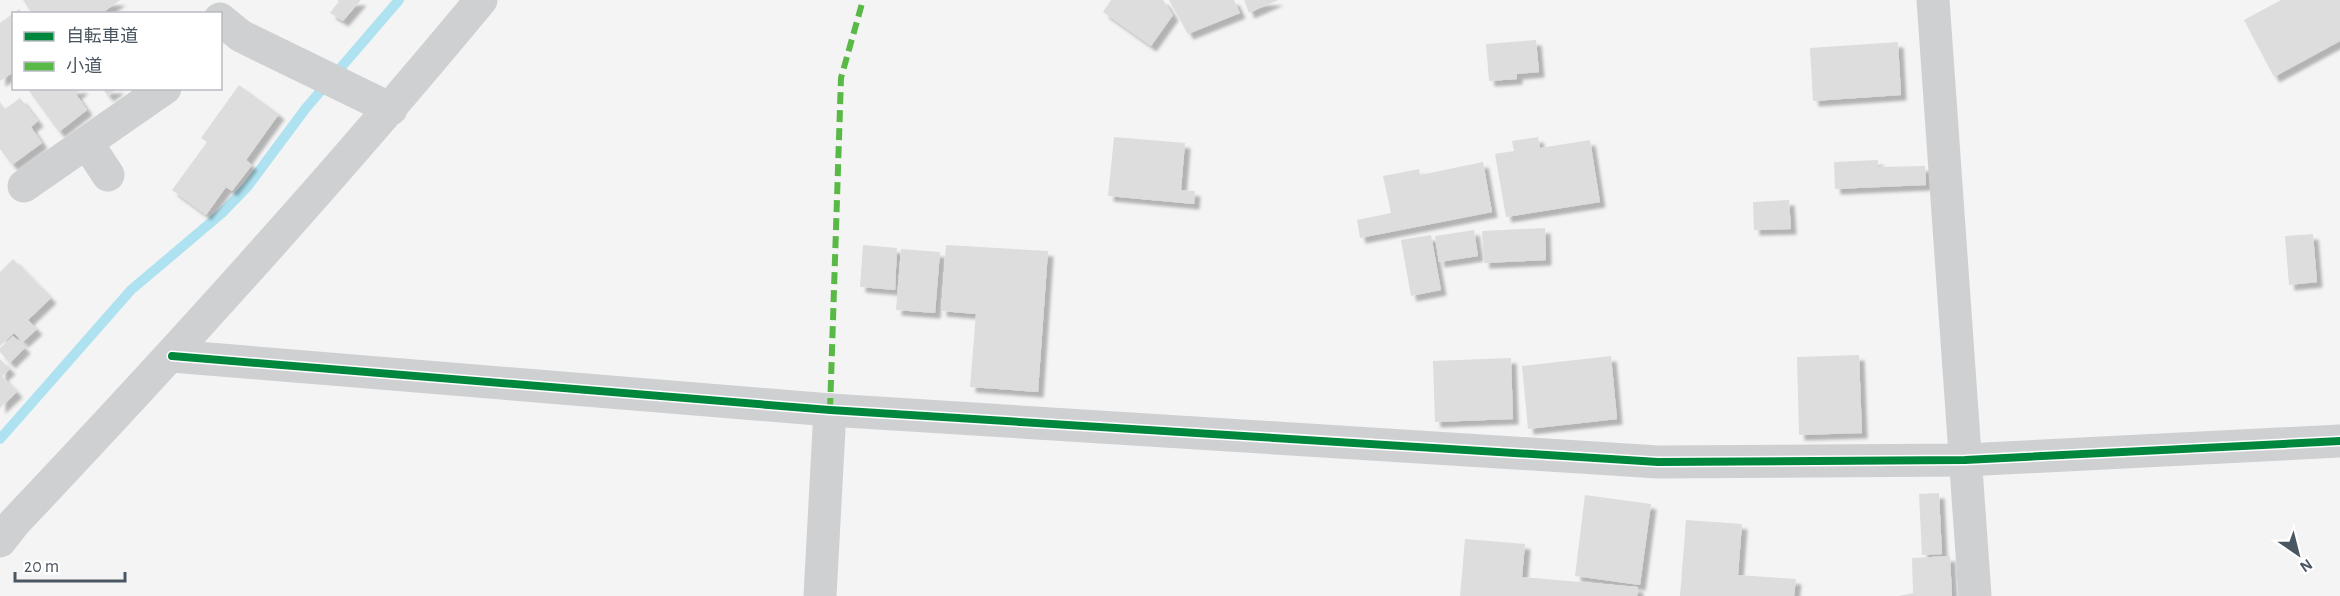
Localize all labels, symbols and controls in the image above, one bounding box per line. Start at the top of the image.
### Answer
legend [12,12,222,90]
text: 自転車道 [66,26,138,46]
text: 小道 [66,56,102,76]
north arrow [2268,524,2328,584]
scale bar [15,545,124,583]
text: N [2297,556,2315,575]
text: 20 m [24,558,59,576]

